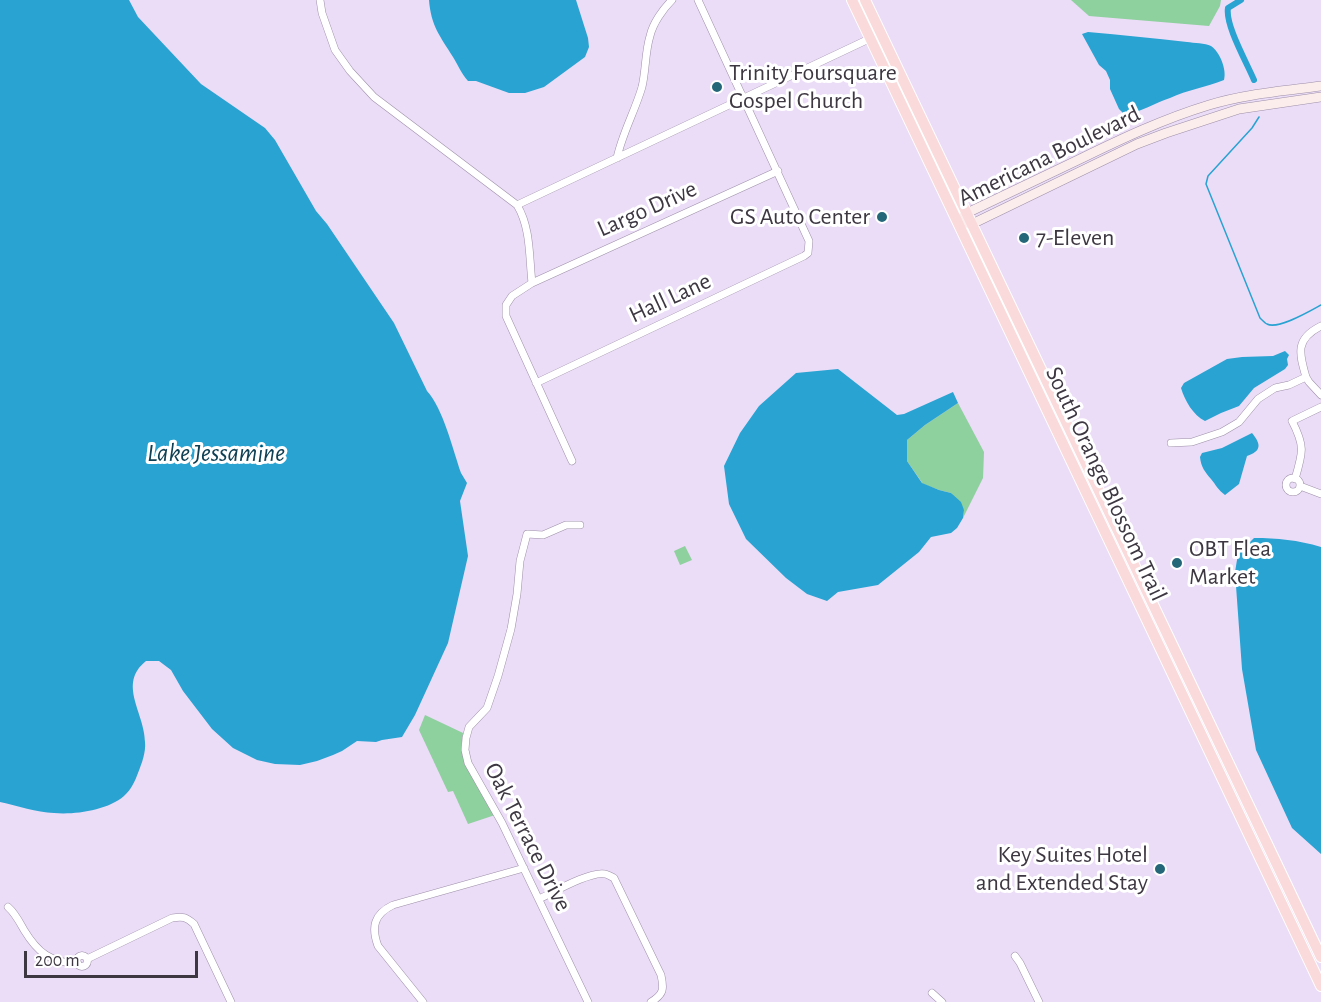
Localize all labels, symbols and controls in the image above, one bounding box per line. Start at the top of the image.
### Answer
place label: Trinity Foursquare Gospel Church [729,59,897,115]
marker: Trinity Foursquare Gospel Church [710,80,724,94]
street label: Americana Boulevard [953,99,1145,213]
street label: Largo Drive [593,174,701,244]
place label: GS Auto Center [730,203,870,231]
marker: GS Auto Center [875,210,889,224]
place label: 7-Eleven [1036,224,1114,252]
marker: 7-Eleven [1017,231,1031,245]
street label: Hall Lane [624,267,716,329]
street label: South Orange Blossom Trail [1039,362,1173,606]
water label: Lake Jessamine [147,437,285,469]
place label: OBT Flea Market [1189,535,1271,591]
marker: OBT Flea Market [1170,556,1184,570]
street label: Oak Terrace Drive [478,758,578,916]
place label: Key Suites Hotel and Extended Stay [976,841,1148,897]
marker: Key Suites Hotel and Extended Stay [1153,862,1167,876]
scale bar [27,939,201,977]
text: 200 m [35,952,80,970]

